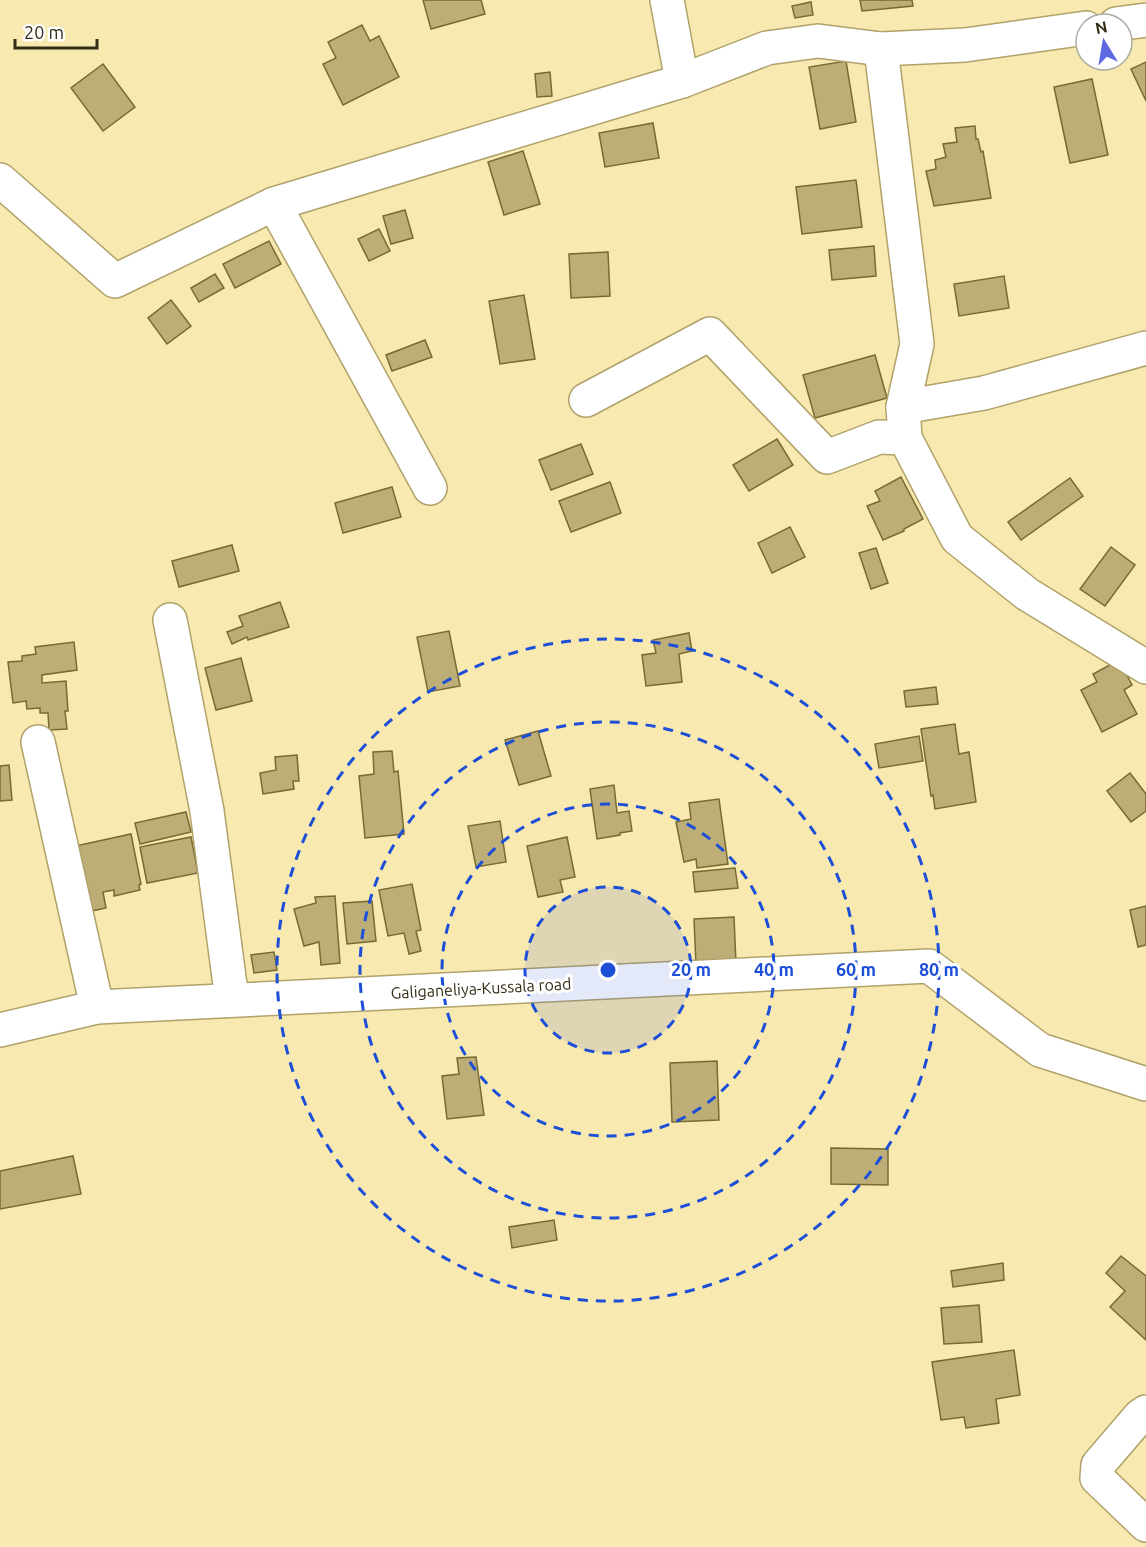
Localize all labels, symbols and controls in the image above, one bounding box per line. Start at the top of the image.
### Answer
scale bar [15,12,98,50]
north arrow [1074,12,1134,72]
text: N [1094,17,1109,37]
text: 20 m [24,22,64,42]
text: 20 m [671,959,711,979]
text: 40 m [754,959,794,979]
text: 60 m [836,959,876,979]
text: 80 m [919,959,959,979]
centre of rings [598,960,618,980]
street label: Galiganeliya-Kussala road [390,974,572,1002]

